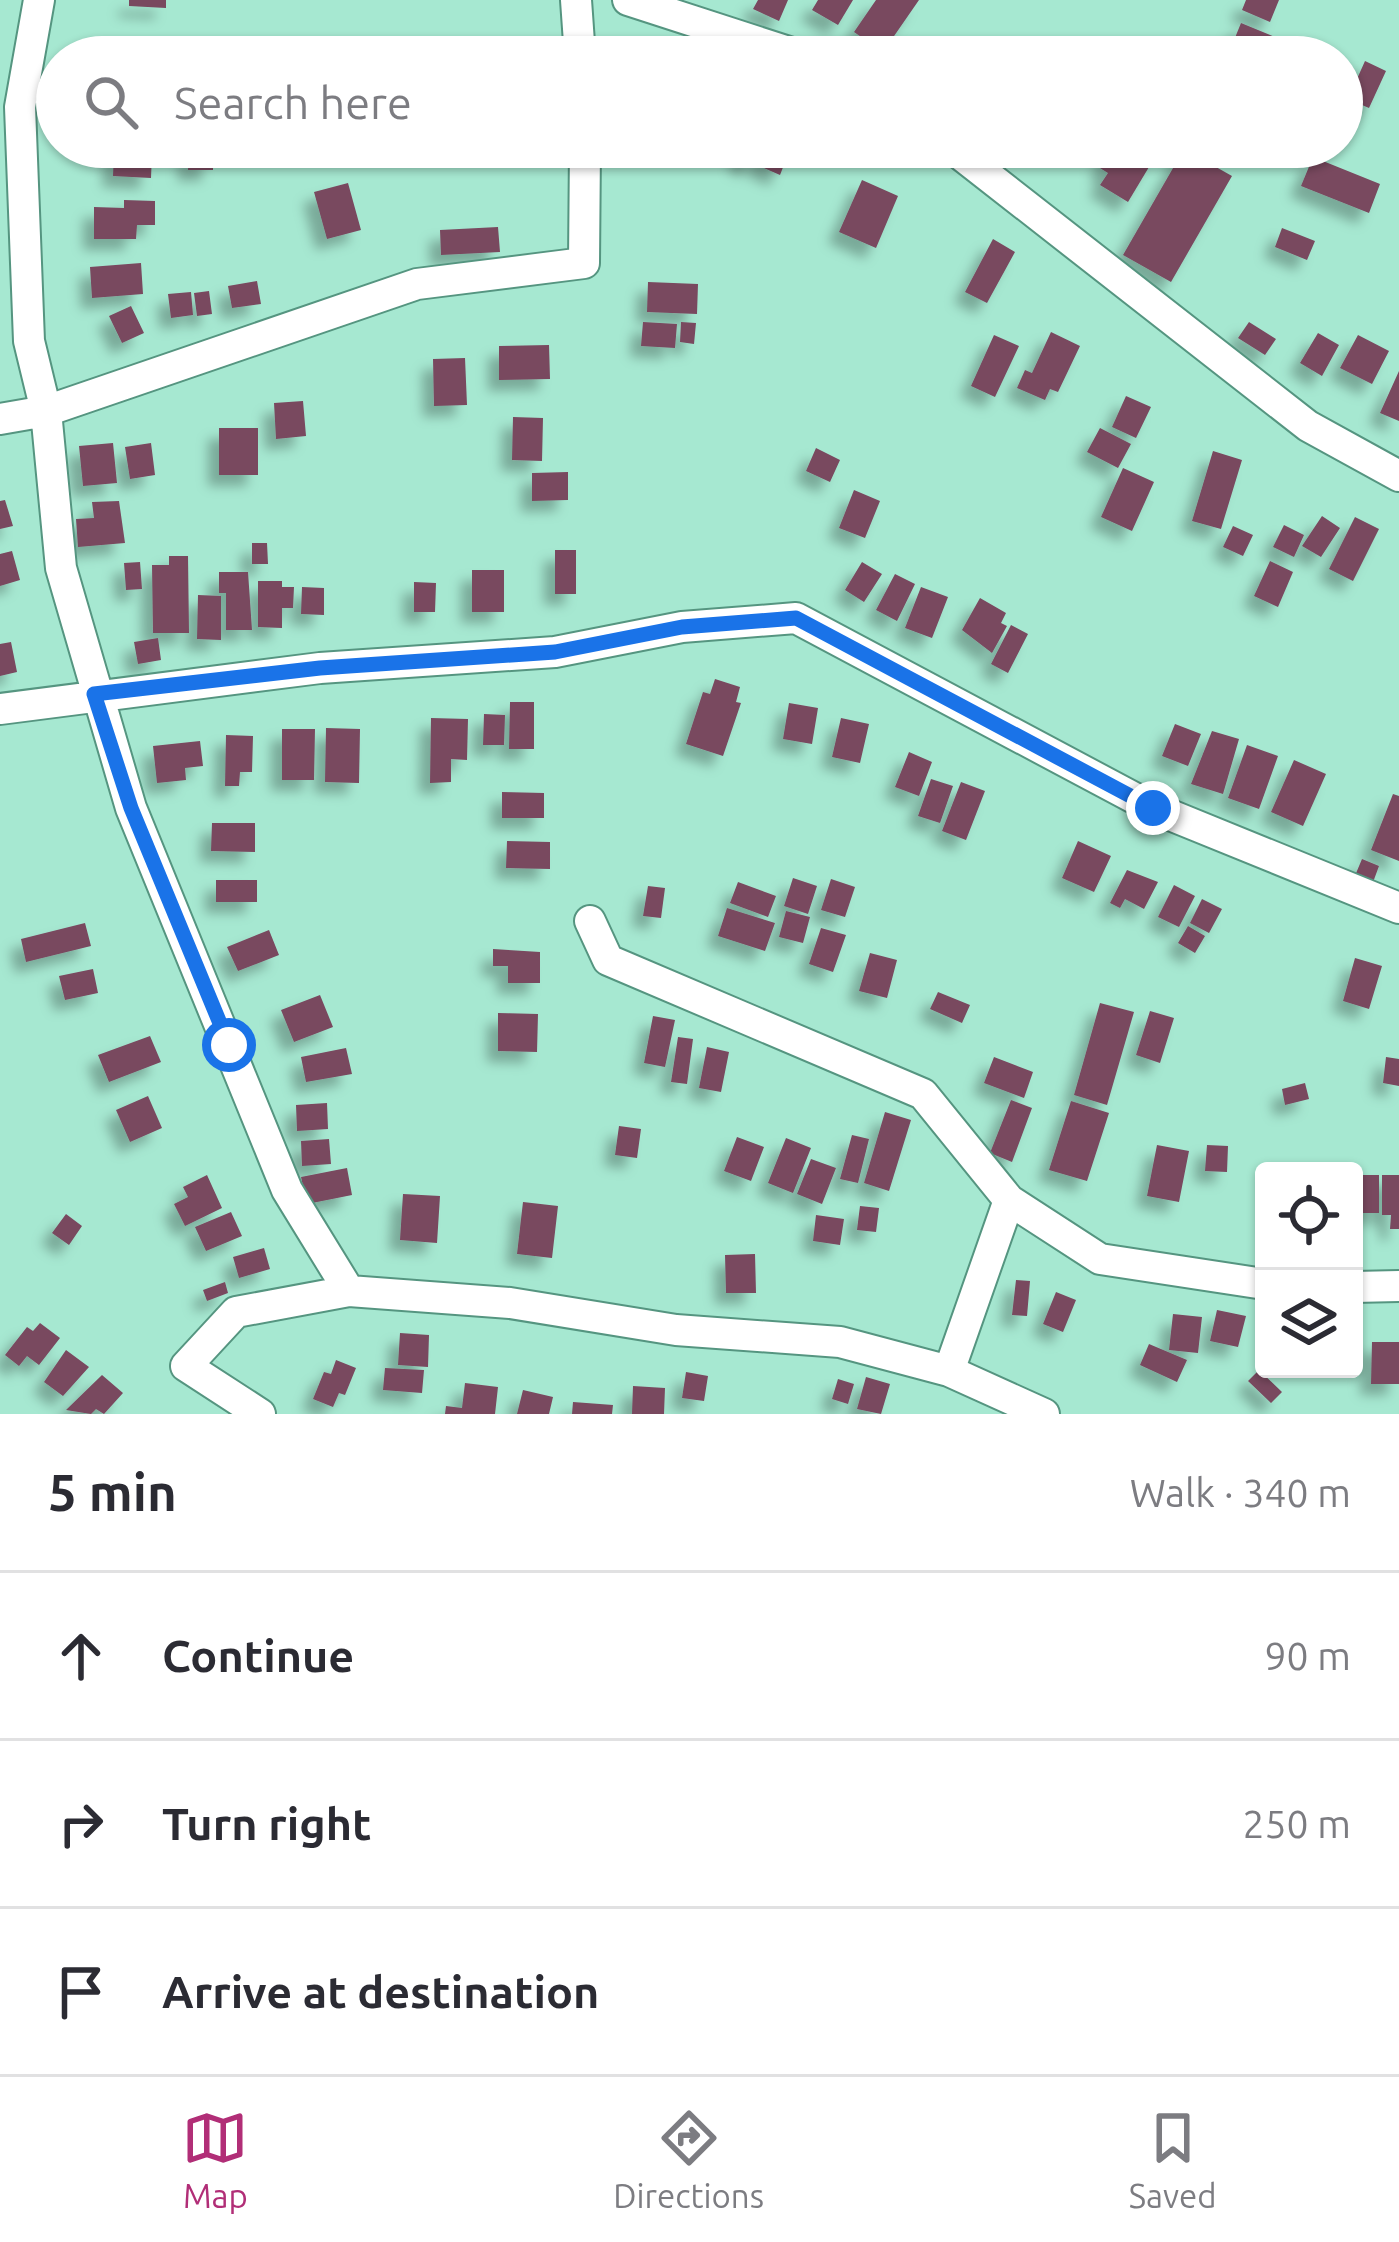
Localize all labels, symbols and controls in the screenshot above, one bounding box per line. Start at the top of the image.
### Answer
search box [36,36,1363,168]
icon: search [78,69,144,135]
text: Search here [174,77,412,128]
route end [1126,781,1180,835]
route start [202,1018,256,1072]
map controls [1255,1162,1363,1378]
button: locate [1255,1162,1363,1270]
button: layers [1255,1270,1363,1378]
text: 5 min [48,1463,177,1521]
text: Walk · 340 m [1130,1471,1351,1514]
icon: ahead [48,1623,114,1689]
text: Continue [162,1630,354,1681]
text: 90 m [1264,1634,1351,1677]
icon: right [48,1791,114,1857]
text: Turn right [162,1798,371,1849]
text: 250 m [1242,1802,1351,1845]
icon: arrive [48,1959,114,2025]
text: Arrive at destination [162,1966,599,2017]
tab: Map [182,2105,248,2214]
tab: Directions [613,2105,764,2214]
tab: Saved [1129,2105,1217,2214]

